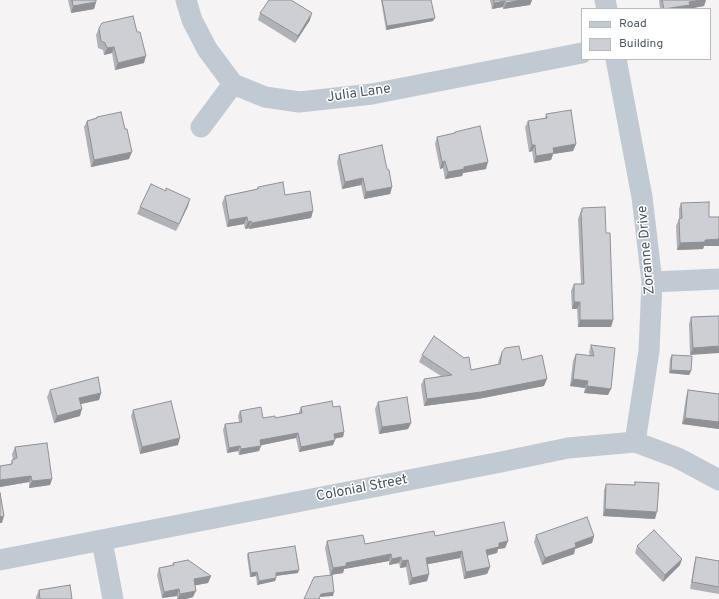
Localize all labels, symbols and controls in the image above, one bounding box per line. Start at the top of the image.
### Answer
legend [581,8,711,60]
text: Road [619,16,647,32]
text: Building [619,36,663,52]
street label: Julia Lane [326,81,392,107]
street label: Zoranne Drive [635,205,659,295]
street label: Colonial Street [315,472,409,506]

